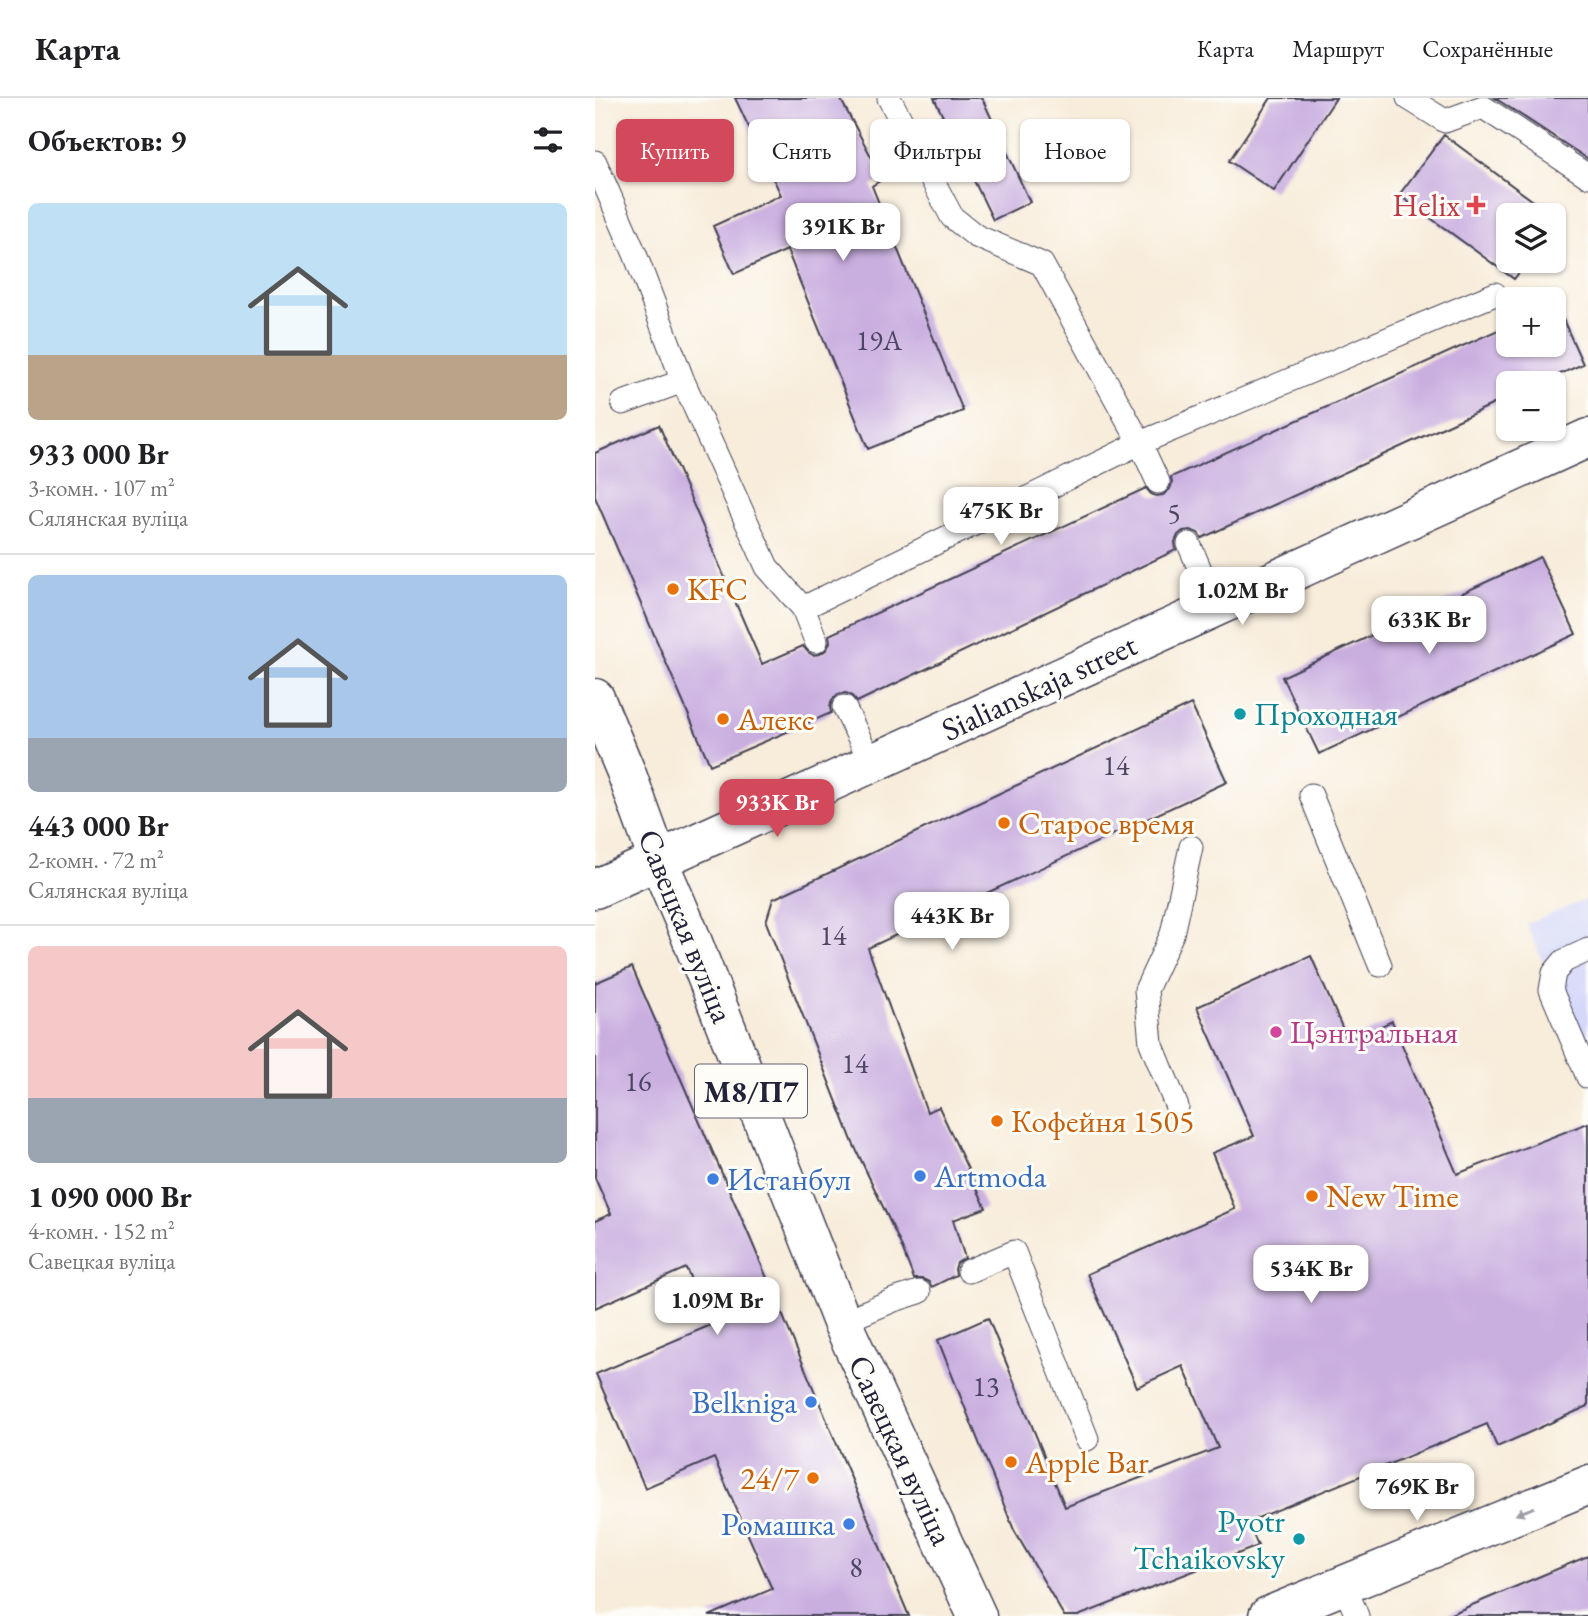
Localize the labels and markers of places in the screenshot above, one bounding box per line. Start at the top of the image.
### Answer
place label: Helix [1392,184,1460,226]
marker: Helix [1466,195,1486,215]
pin: 391K Br [778,204,908,263]
pin: 475K Br [936,488,1066,547]
place label: KFC [687,568,748,610]
pin: 1.02M Br [1170,568,1314,627]
marker: KFC [665,581,681,597]
pin: 633K Br [1364,596,1494,656]
place label: Проходная [1254,693,1398,735]
place label: Алекс [736,698,815,740]
marker: Проходная [1232,706,1248,722]
marker: Алекс [715,711,731,727]
pin: 933K Br [712,780,842,839]
place label: Старое время [1018,802,1195,844]
marker: Старое время [996,815,1012,831]
pin: 443K Br [887,892,1017,952]
place label: Цэнтральная [1290,1011,1458,1053]
marker: Цэнтральная [1268,1024,1284,1040]
place label: Кофейня 1505 [1011,1100,1194,1142]
marker: Кофейня 1505 [989,1113,1005,1129]
place label: Artmoda [933,1155,1047,1197]
place label: Истанбул [727,1158,851,1200]
marker: Artmoda [912,1168,928,1184]
marker: Истанбул [705,1171,721,1187]
place label: New Time [1326,1175,1459,1217]
marker: New Time [1304,1188,1320,1204]
pin: 534K Br [1246,1246,1376,1305]
pin: 1.09M Br [645,1278,789,1337]
place label: Belkniga [692,1381,797,1423]
marker: Belkniga [803,1394,819,1410]
place label: Apple Bar [1024,1441,1149,1483]
marker: Apple Bar [1003,1454,1019,1470]
place label: 24/7 [740,1457,800,1499]
pin: 769K Br [1352,1464,1482,1523]
marker: 24/7 [805,1470,821,1486]
place label: Pyotr Tchaikovsky [1133,1500,1286,1579]
place label: Ромашка [721,1503,835,1545]
marker: Ромашка [841,1516,857,1532]
marker: Pyotr Tchaikovsky [1291,1531,1307,1547]

